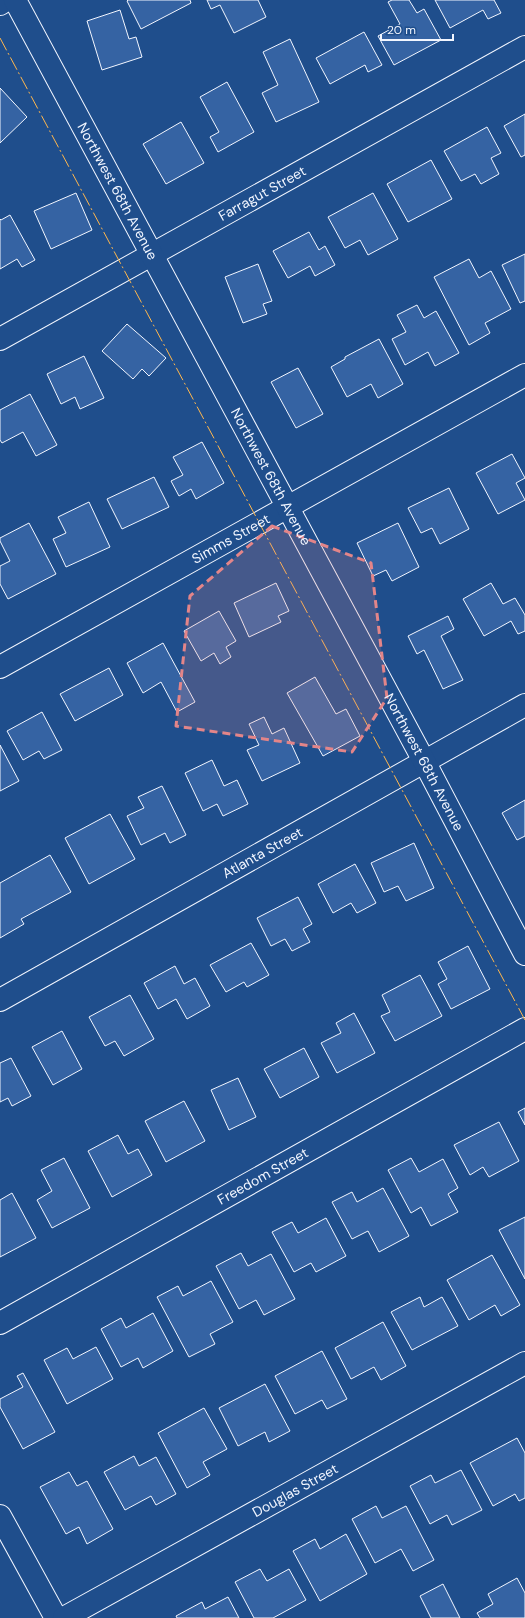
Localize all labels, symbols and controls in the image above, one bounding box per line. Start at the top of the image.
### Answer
scale bar [381,16,453,42]
text: 20 m [387,22,416,38]
street label: Northwest 68th Avenue [74,119,162,263]
street label: Farragut Street [215,162,309,225]
street label: Northwest 68th Avenue [227,405,315,548]
street label: Simms Street [188,510,273,568]
street label: Northwest 68th Avenue [380,690,468,834]
street label: Atlanta Street [219,823,306,882]
street label: Freedom Street [214,1143,311,1209]
street label: Douglas Street [249,1459,341,1521]

